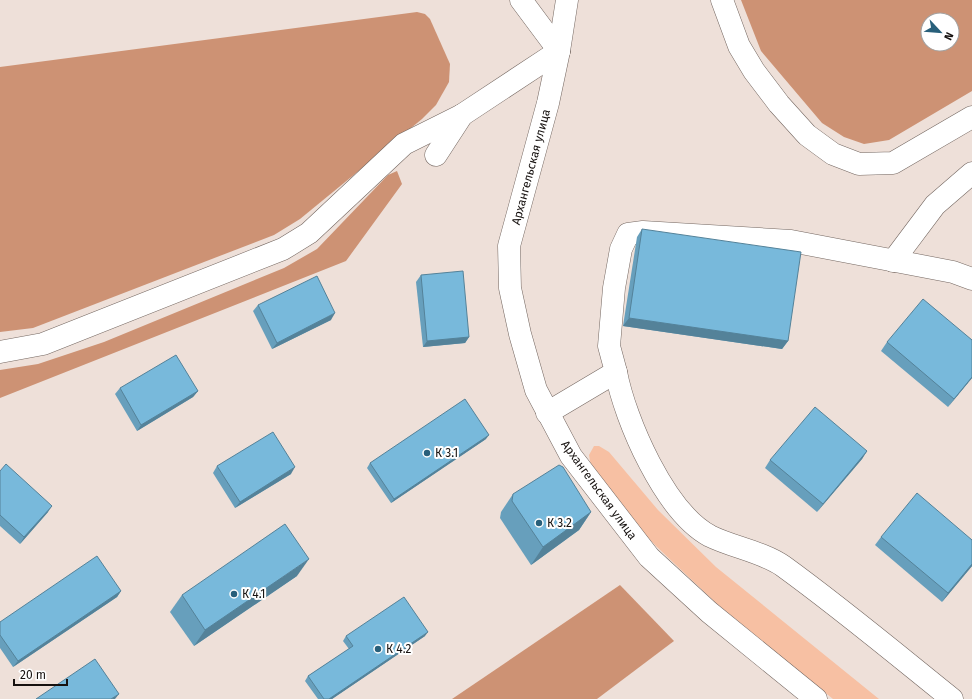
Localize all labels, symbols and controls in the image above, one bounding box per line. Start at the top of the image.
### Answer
north arrow [920,12,960,52]
text: N [941,30,956,42]
street label: Архангельская улица [509,108,553,226]
street label: Архангельская улица [558,438,640,542]
place label: К 3.1 [435,446,458,460]
marker: К 3.1 [422,448,432,458]
place label: К 3.2 [547,516,572,530]
marker: К 3.2 [534,518,544,528]
place label: К 4.1 [242,587,266,601]
marker: К 4.1 [229,589,239,599]
place label: К 4.2 [386,642,412,656]
marker: К 4.2 [373,644,383,654]
scale bar [14,661,67,687]
text: 20 m [20,668,46,682]

